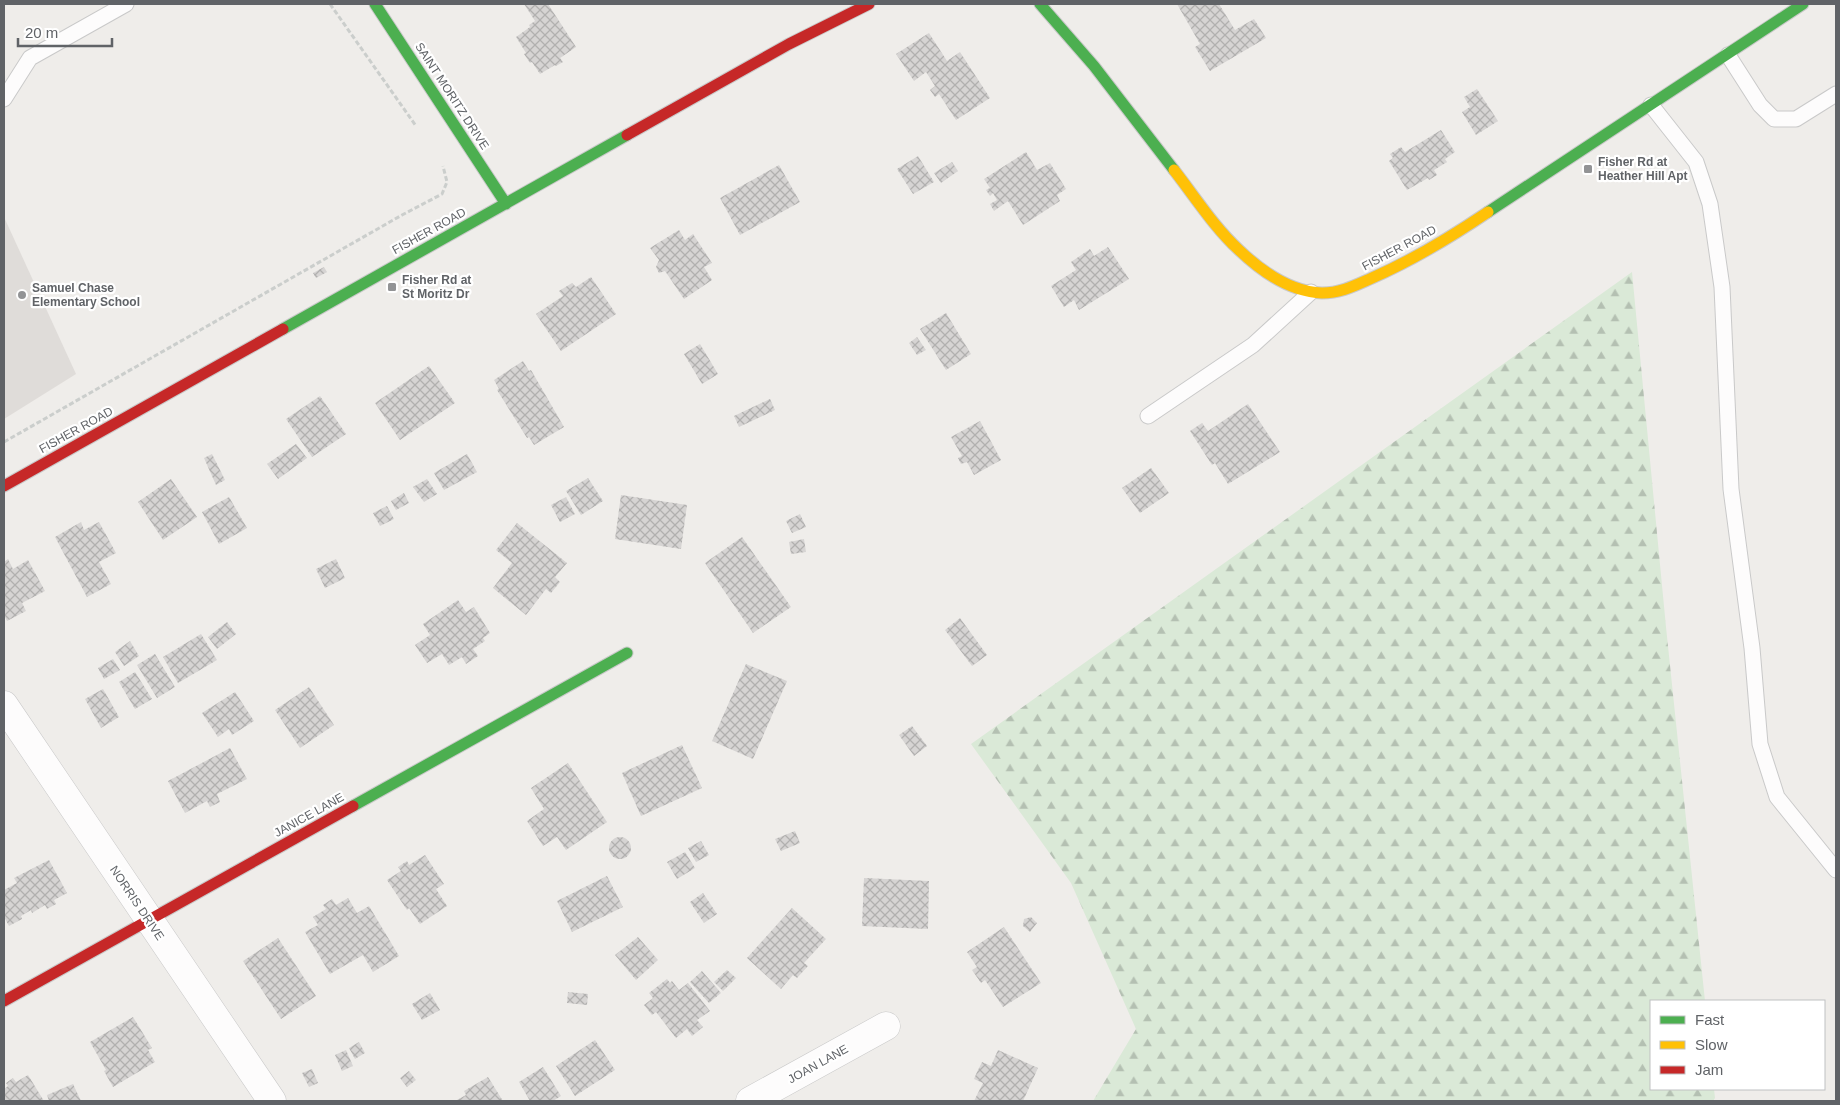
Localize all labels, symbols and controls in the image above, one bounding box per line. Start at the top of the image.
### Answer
scale bar [18,15,111,47]
text: 20 m [25,24,58,41]
street label: SAINT MORITZ DRIVE [412,40,492,152]
place label: Fisher Rd at Heather Hill Apt [1598,155,1688,183]
marker: Fisher Rd at Heather Hill Apt [1582,163,1594,175]
street label: FISHER ROAD [390,205,469,257]
street label: FISHER ROAD [1360,222,1439,273]
place label: Fisher Rd at St Moritz Dr [402,273,471,301]
place label: Samuel Chase Elementary School [32,281,140,309]
marker: Fisher Rd at St Moritz Dr [386,281,398,293]
marker: Samuel Chase Elementary School [16,289,28,301]
street label: FISHER ROAD [37,404,116,456]
street label: JANICE LANE [272,790,346,840]
street label: NORRIS DRIVE [107,863,167,943]
legend [1650,1000,1825,1090]
text: Fast [1695,1011,1725,1028]
text: Slow [1695,1036,1728,1053]
street label: JOAN LANE [785,1042,851,1086]
text: Jam [1695,1061,1723,1078]

